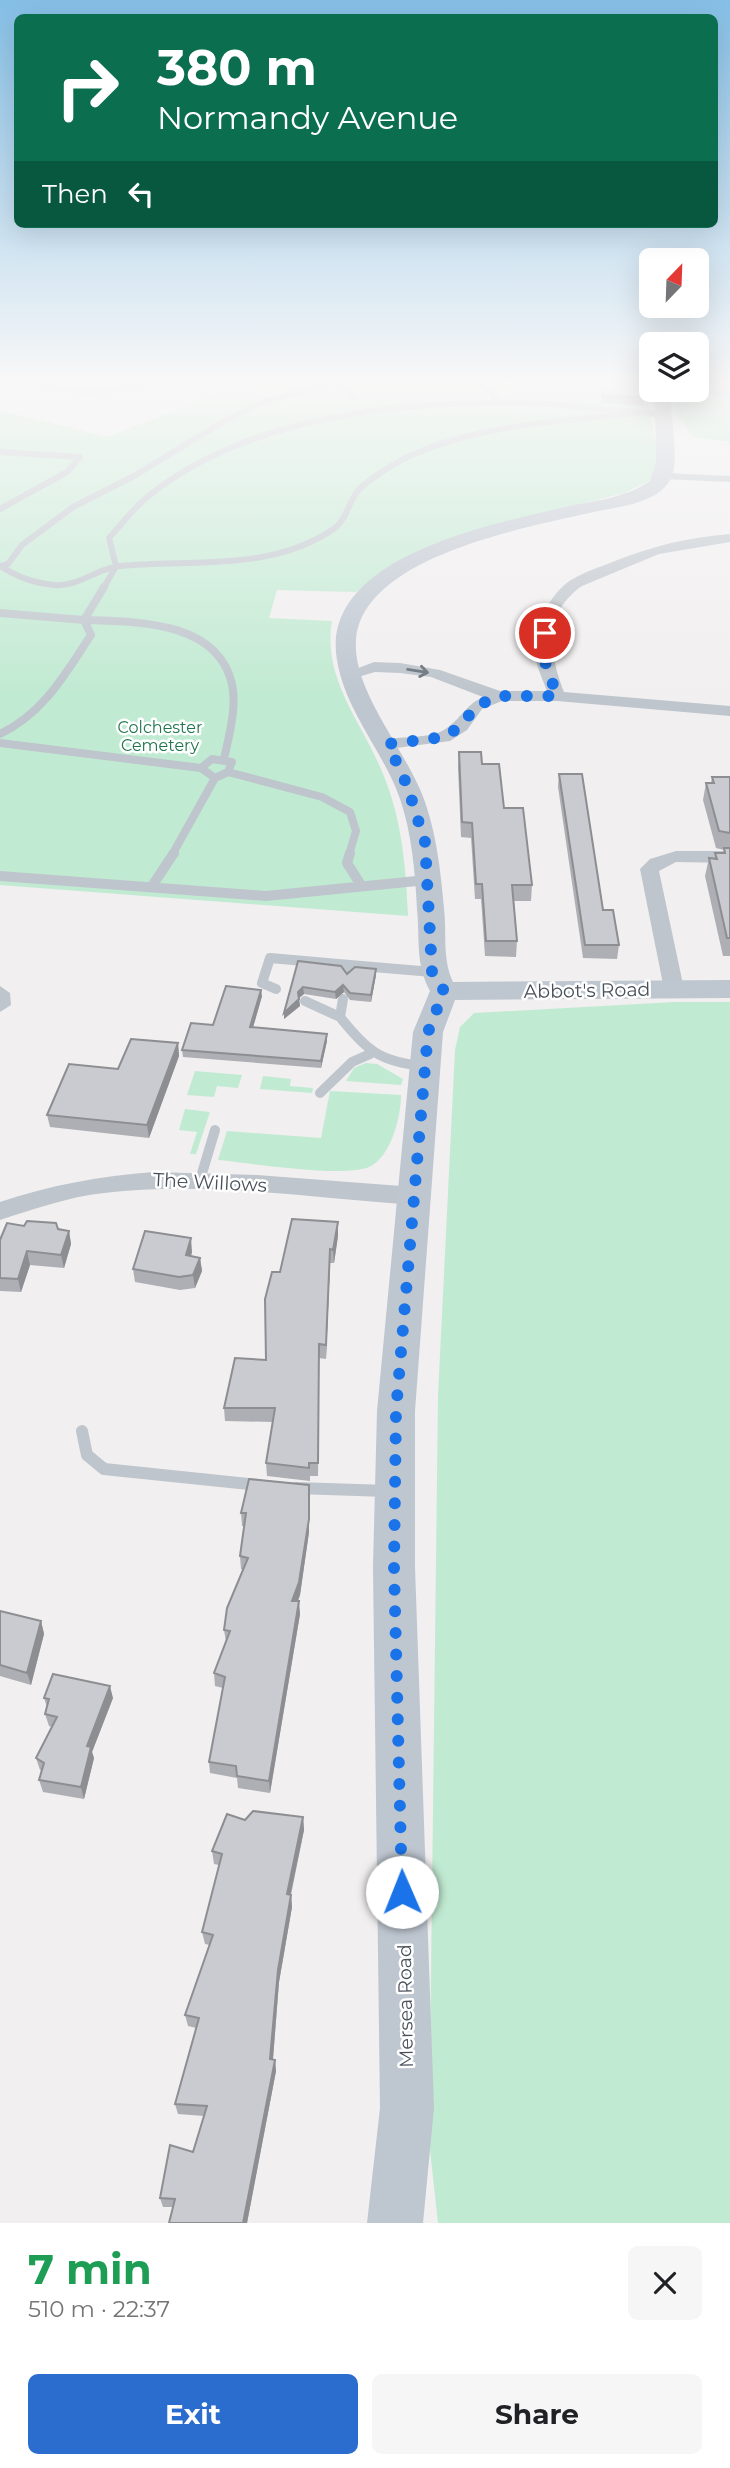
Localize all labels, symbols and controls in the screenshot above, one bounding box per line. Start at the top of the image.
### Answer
text: 380 m [157,38,317,97]
icon: right [42,42,133,133]
text: Normandy Avenue [157,98,458,137]
icon: left [122,175,160,213]
text: Then [42,178,108,210]
north arrow [639,248,709,318]
map controls [639,248,709,402]
button: layers [639,332,709,402]
pin [515,603,575,663]
icon: arrive [526,614,564,652]
one-way arrow [406,665,429,678]
park label: Colchester Cemetery [118,718,202,755]
street label: Abbot's Road [523,978,651,1003]
street label: The Willows [153,1168,267,1197]
position arrow [365,1855,439,1929]
street label: Mersea Road [393,1944,418,2068]
text: 7 min [28,2243,152,2295]
button: close [628,2246,702,2320]
text: 510 m · 22:37 [28,2295,170,2323]
button: Exit [28,2374,358,2454]
button: Share [372,2374,702,2454]

